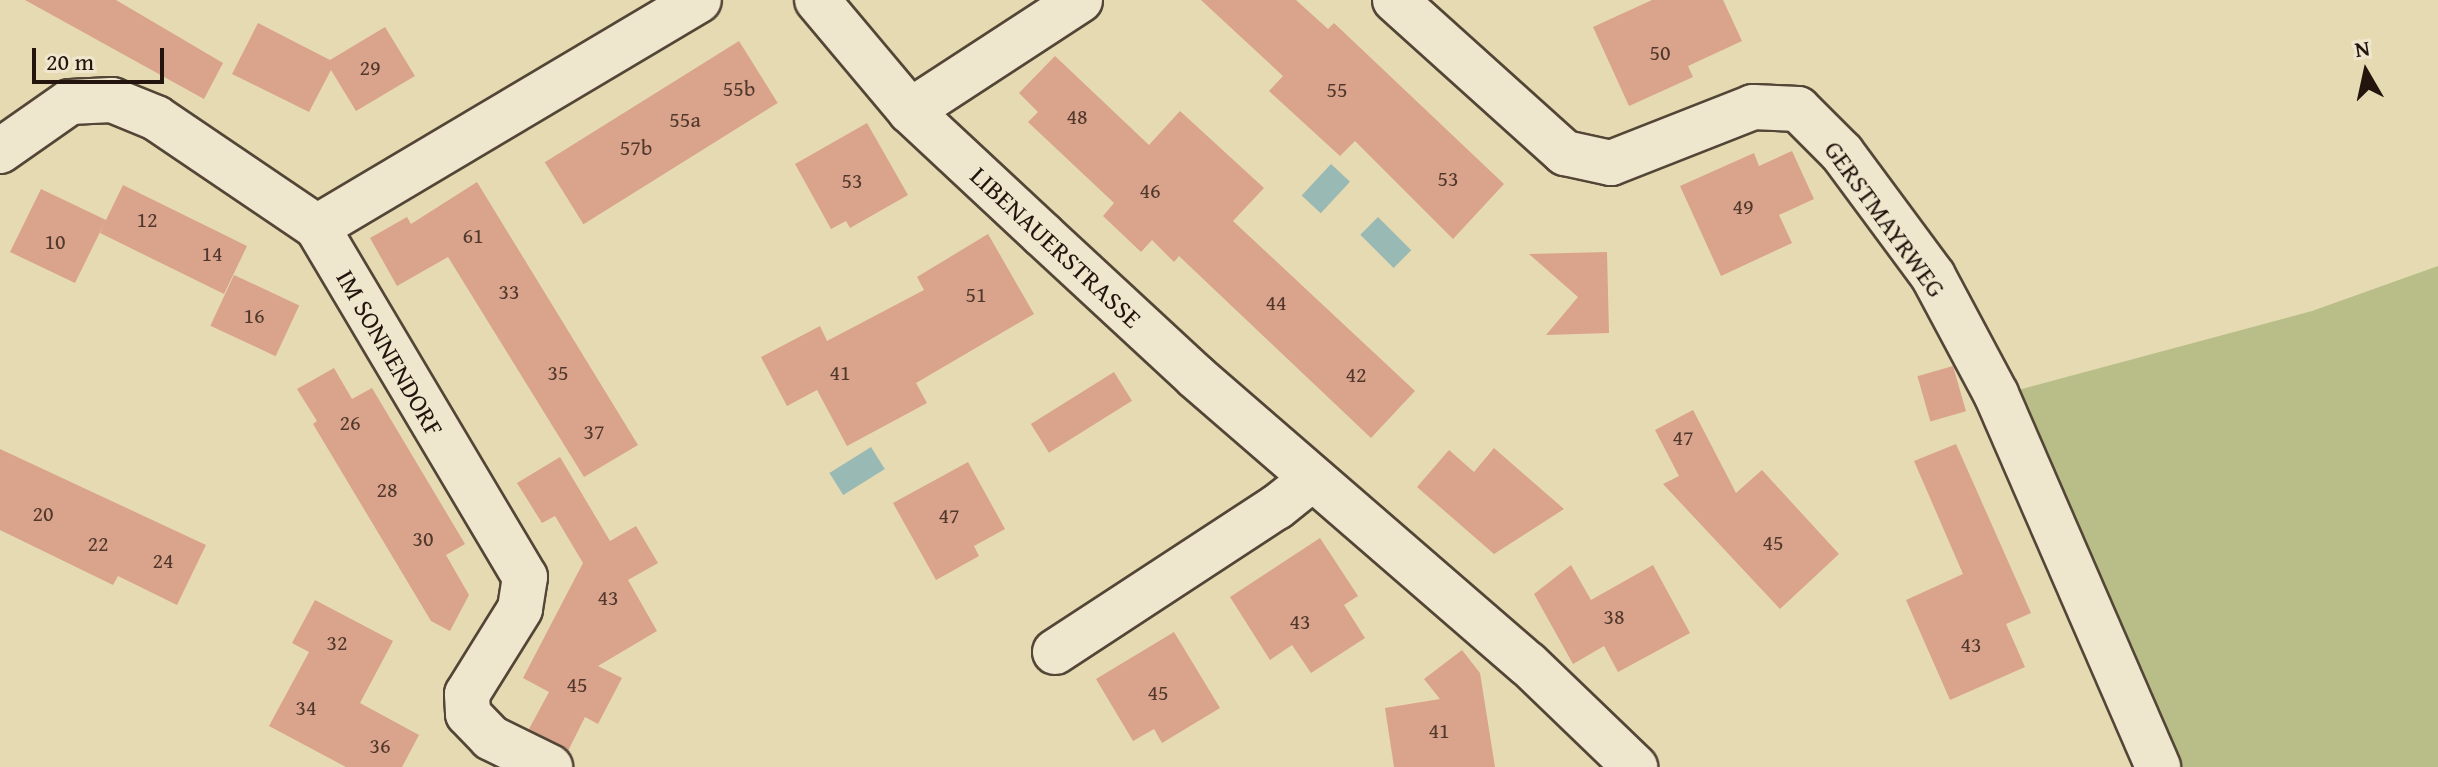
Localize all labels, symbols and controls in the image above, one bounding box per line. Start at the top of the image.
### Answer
text: N [2352,31,2372,65]
scale bar [36,32,168,82]
north arrow [2326,32,2406,112]
house number: 50 [1649,40,1671,66]
text: 20 m [46,44,94,79]
house number: 29 [359,55,381,81]
house number: 55b [723,76,755,102]
house number: 55 [1326,77,1348,103]
house number: 48 [1066,104,1088,130]
house number: 55a [669,107,701,133]
house number: 57b [620,135,652,161]
street label: GERSTMAYRWEG [1818,135,1952,303]
street label: LIBENAUERSTRASSE [964,160,1148,334]
house number: 53 [1437,166,1459,192]
house number: 53 [841,168,863,194]
house number: 46 [1139,178,1161,204]
house number: 49 [1732,194,1754,220]
house number: 12 [136,207,158,233]
house number: 61 [462,223,484,249]
house number: 10 [44,229,66,255]
house number: 14 [201,241,223,267]
street label: IM SONNENDORF [330,264,450,442]
house number: 33 [498,279,520,305]
house number: 51 [965,282,987,308]
house number: 44 [1265,290,1287,316]
house number: 16 [243,303,265,329]
house number: 35 [547,360,569,386]
house number: 41 [829,360,851,386]
house number: 42 [1345,362,1367,388]
house number: 26 [339,410,361,436]
house number: 37 [583,419,605,445]
house number: 47 [1672,425,1694,451]
house number: 28 [376,477,398,503]
house number: 20 [32,501,54,527]
house number: 47 [938,503,960,529]
house number: 30 [412,526,434,552]
house number: 45 [1762,530,1784,556]
house number: 22 [87,531,109,557]
house number: 24 [152,548,174,574]
house number: 43 [597,585,619,611]
house number: 38 [1603,604,1625,630]
house number: 43 [1289,609,1311,635]
house number: 32 [326,630,348,656]
house number: 43 [1960,632,1982,658]
house number: 45 [566,672,588,698]
house number: 45 [1147,680,1169,706]
house number: 34 [295,695,317,721]
house number: 41 [1428,718,1450,744]
house number: 36 [369,733,391,759]

